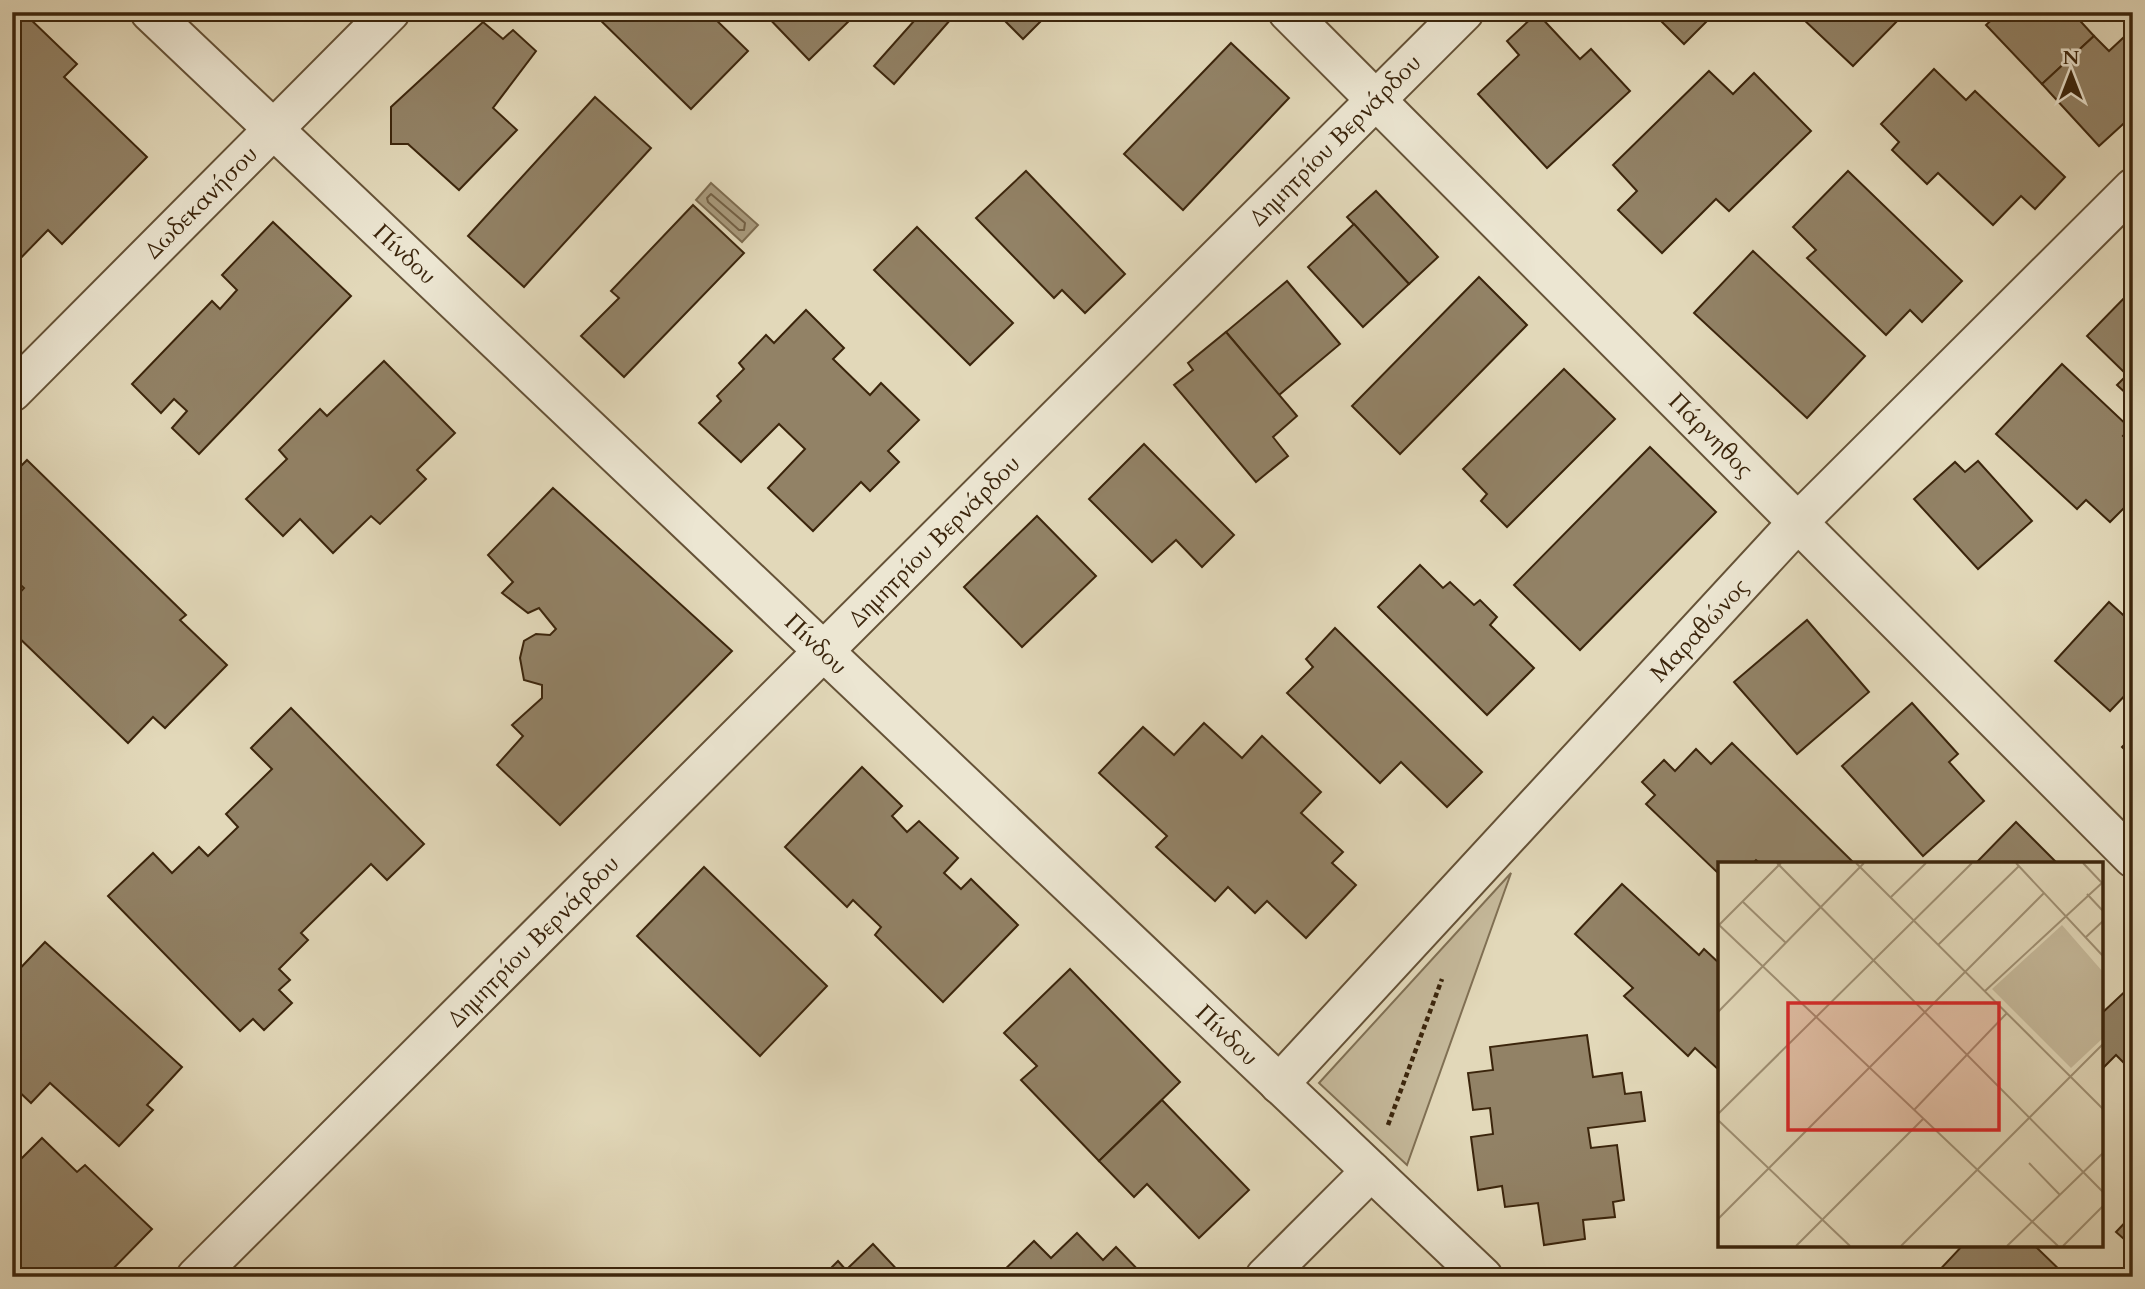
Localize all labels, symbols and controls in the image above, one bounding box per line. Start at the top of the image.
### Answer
north arrow [2036,38,2106,108]
text: N [2063,45,2080,71]
street label: Δημητρίου Βερνάρδου [1242,47,1429,234]
street label: Δωδεκανήσου [137,138,265,266]
street label: Πίνδου [366,216,444,292]
street label: Πάρνηθος [1661,386,1760,485]
street label: Δημητρίου Βερνάρδου [841,448,1028,635]
street label: Μαραθώνος [1643,571,1756,689]
street label: Πίνδου [777,606,854,683]
street label: Δημητρίου Βερνάρδου [440,848,627,1035]
inset map [1718,862,2103,1247]
street label: Πίνδου [1188,997,1265,1074]

